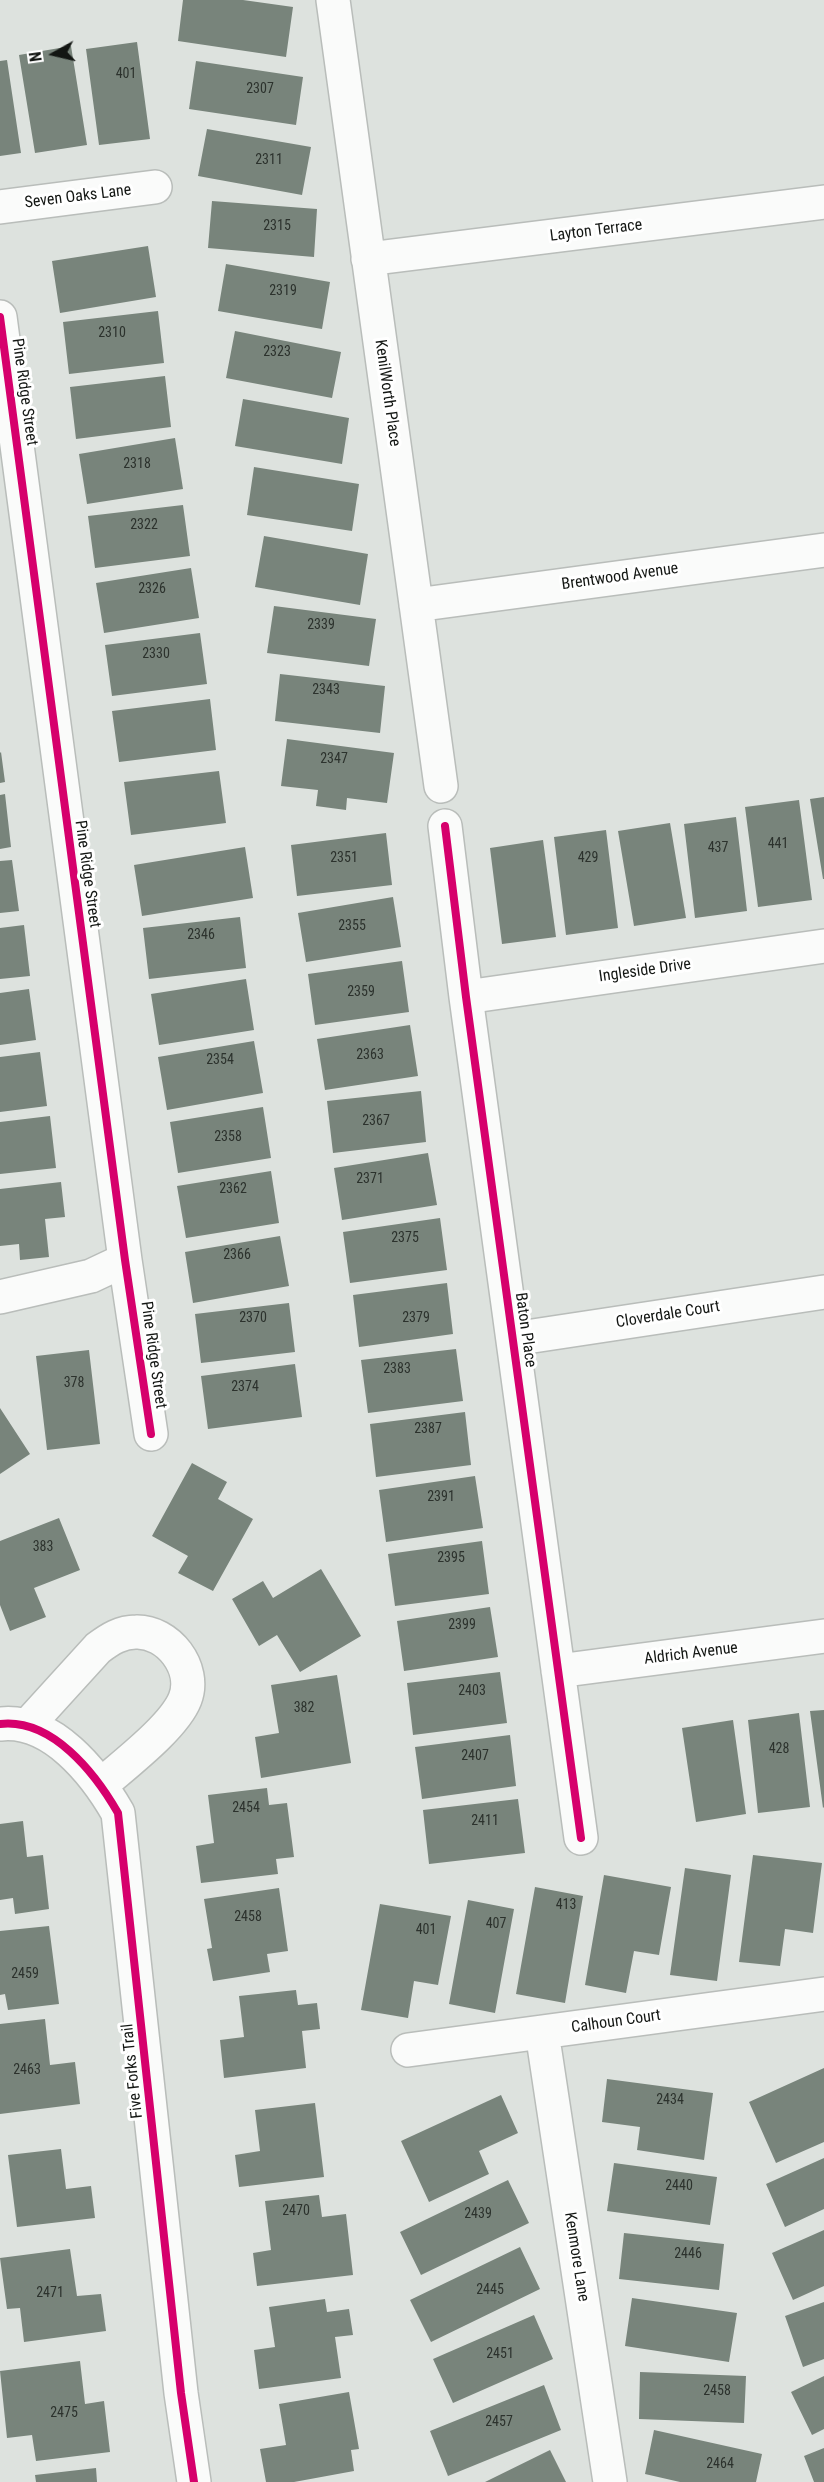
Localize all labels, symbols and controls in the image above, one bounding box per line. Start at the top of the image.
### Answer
north arrow [24,24,84,84]
text: N [26,50,46,63]
house number: 401 [116,66,136,82]
house number: 2307 [246,81,274,97]
house number: 2311 [255,152,283,168]
street label: Seven Oaks Lane [24,181,132,213]
street label: Layton Terrace [549,216,643,246]
house number: 2315 [263,218,291,234]
house number: 2319 [269,283,297,299]
house number: 2310 [98,325,126,341]
street label: Pine Ridge Street [7,337,41,447]
street label: KenilWorth Place [370,338,404,448]
house number: 2323 [263,344,291,360]
house number: 2318 [123,456,151,472]
house number: 2322 [130,517,158,533]
street label: Brentwood Avenue [560,559,680,595]
house number: 2326 [138,581,166,597]
house number: 2339 [307,617,335,633]
house number: 2330 [142,646,170,662]
house number: 2343 [312,682,340,698]
house number: 2347 [320,751,348,767]
street label: Pine Ridge Street [70,819,104,929]
house number: 441 [768,836,788,852]
house number: 437 [708,840,728,856]
house number: 2351 [330,850,358,866]
house number: 429 [578,850,598,866]
house number: 2355 [338,918,366,934]
house number: 2346 [187,927,215,943]
street label: Ingleside Drive [598,955,692,987]
house number: 2359 [347,984,375,1000]
house number: 2363 [356,1047,384,1063]
house number: 2354 [206,1052,234,1068]
house number: 2367 [362,1113,390,1129]
house number: 2358 [214,1129,242,1145]
house number: 2371 [356,1171,384,1187]
house number: 2362 [219,1181,247,1197]
house number: 2375 [391,1230,419,1246]
house number: 2366 [223,1247,251,1263]
street label: Baton Place [510,1291,540,1369]
street label: Cloverdale Court [615,1297,721,1333]
street label: Pine Ridge Street [136,1300,170,1410]
house number: 2370 [239,1310,267,1326]
house number: 2379 [402,1310,430,1326]
house number: 2383 [383,1361,411,1377]
house number: 378 [64,1375,84,1391]
house number: 2374 [231,1379,259,1395]
house number: 2387 [414,1421,442,1437]
house number: 2391 [427,1489,455,1505]
house number: 383 [33,1539,53,1555]
house number: 2395 [437,1550,465,1566]
house number: 2399 [448,1617,476,1633]
street label: Aldrich Avenue [643,1639,739,1669]
house number: 2403 [458,1683,486,1699]
house number: 382 [294,1700,314,1716]
house number: 428 [769,1741,789,1757]
house number: 2407 [461,1748,489,1764]
house number: 2454 [232,1800,260,1816]
house number: 2411 [471,1813,499,1829]
house number: 413 [556,1897,576,1913]
house number: 2458 [234,1909,262,1925]
house number: 407 [486,1916,506,1932]
house number: 401 [416,1922,436,1938]
house number: 2459 [11,1966,39,1982]
street label: Calhoun Court [570,2006,662,2038]
street label: Five Forks Trail [118,2023,148,2119]
house number: 2463 [13,2062,41,2078]
house number: 2434 [656,2092,684,2108]
house number: 2440 [665,2178,693,2194]
house number: 2470 [282,2203,310,2219]
house number: 2439 [464,2206,492,2222]
street label: Kenmore Lane [559,2211,593,2303]
house number: 2446 [674,2246,702,2262]
house number: 2445 [476,2282,504,2298]
house number: 2471 [36,2285,64,2301]
house number: 2451 [486,2346,514,2362]
house number: 2458 [703,2383,731,2399]
house number: 2475 [50,2405,78,2421]
house number: 2457 [485,2414,513,2430]
house number: 2464 [706,2456,734,2472]

